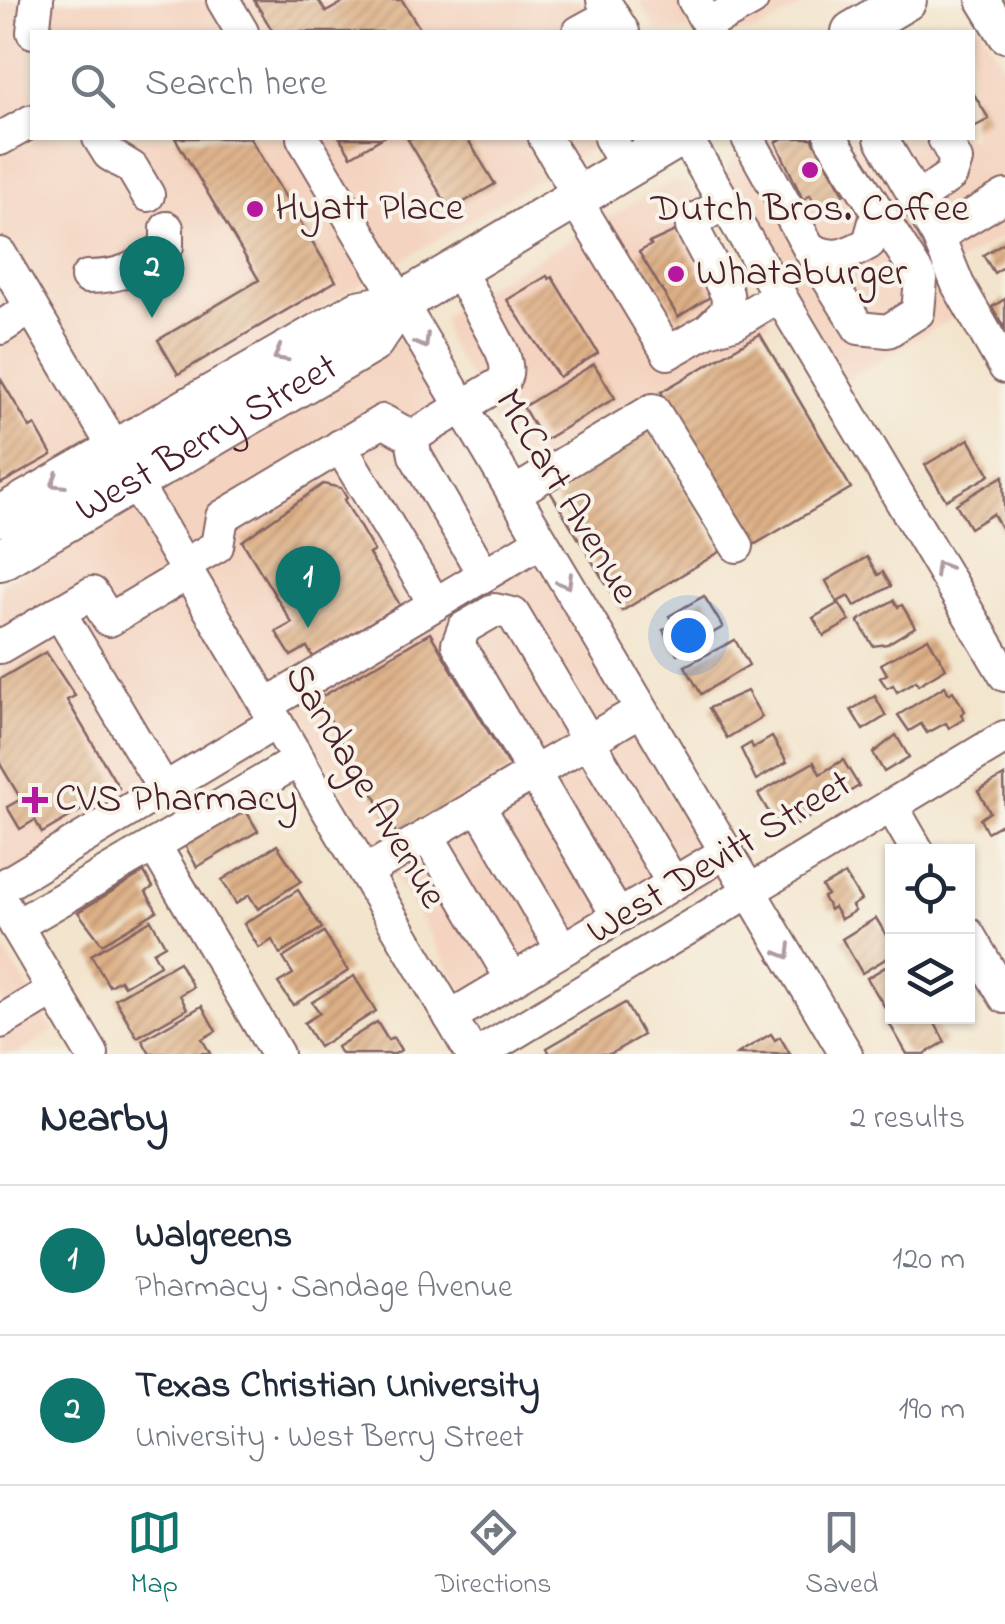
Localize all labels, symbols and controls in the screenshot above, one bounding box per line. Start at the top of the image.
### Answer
search box [30,30,975,140]
text: Search here [145,57,327,113]
icon: search [65,58,120,113]
marker: Dutch Bros. Coffee [799,159,821,181]
place label: Hyatt Place [275,180,464,239]
place label: Dutch Bros. Coffee [650,181,969,240]
marker: Hyatt Place [244,198,266,220]
pin: 2 [120,236,184,318]
place label: Whataburger [696,245,908,304]
marker: Whataburger [665,263,687,285]
one-way arrow [411,331,430,349]
street label: West Berry Street [65,339,350,539]
one-way arrow [273,343,291,363]
street label: McCart Avenue [478,378,652,616]
one-way arrow [50,470,68,489]
pin: 1 [276,546,340,628]
one-way arrow [934,561,954,579]
one-way arrow [554,572,573,590]
your location [663,610,714,661]
street label: Sandage Avenue [267,653,461,921]
street label: West Devitt Street [576,756,864,962]
place label: CVS Pharmacy [55,771,298,830]
marker: CVS Pharmacy [24,789,46,811]
map controls [885,844,975,1024]
button: locate [885,844,975,934]
button: layers [885,934,975,1024]
one-way arrow [773,941,792,959]
text: Nearby [40,1089,168,1150]
text: 2 results [850,1096,965,1143]
text: Walgreens [135,1209,292,1265]
text: 1 [67,1237,78,1284]
text: 120 m [892,1237,965,1284]
text: Pharmacy · Sandage Avenue [135,1265,512,1312]
text: Texas Christian University [135,1359,540,1415]
text: 2 [65,1387,80,1434]
text: 190 m [899,1387,965,1434]
text: University · West Berry Street [135,1415,524,1462]
tab: Map [127,1505,182,1606]
tab: Directions [435,1505,552,1606]
tab: Saved [805,1505,878,1606]

